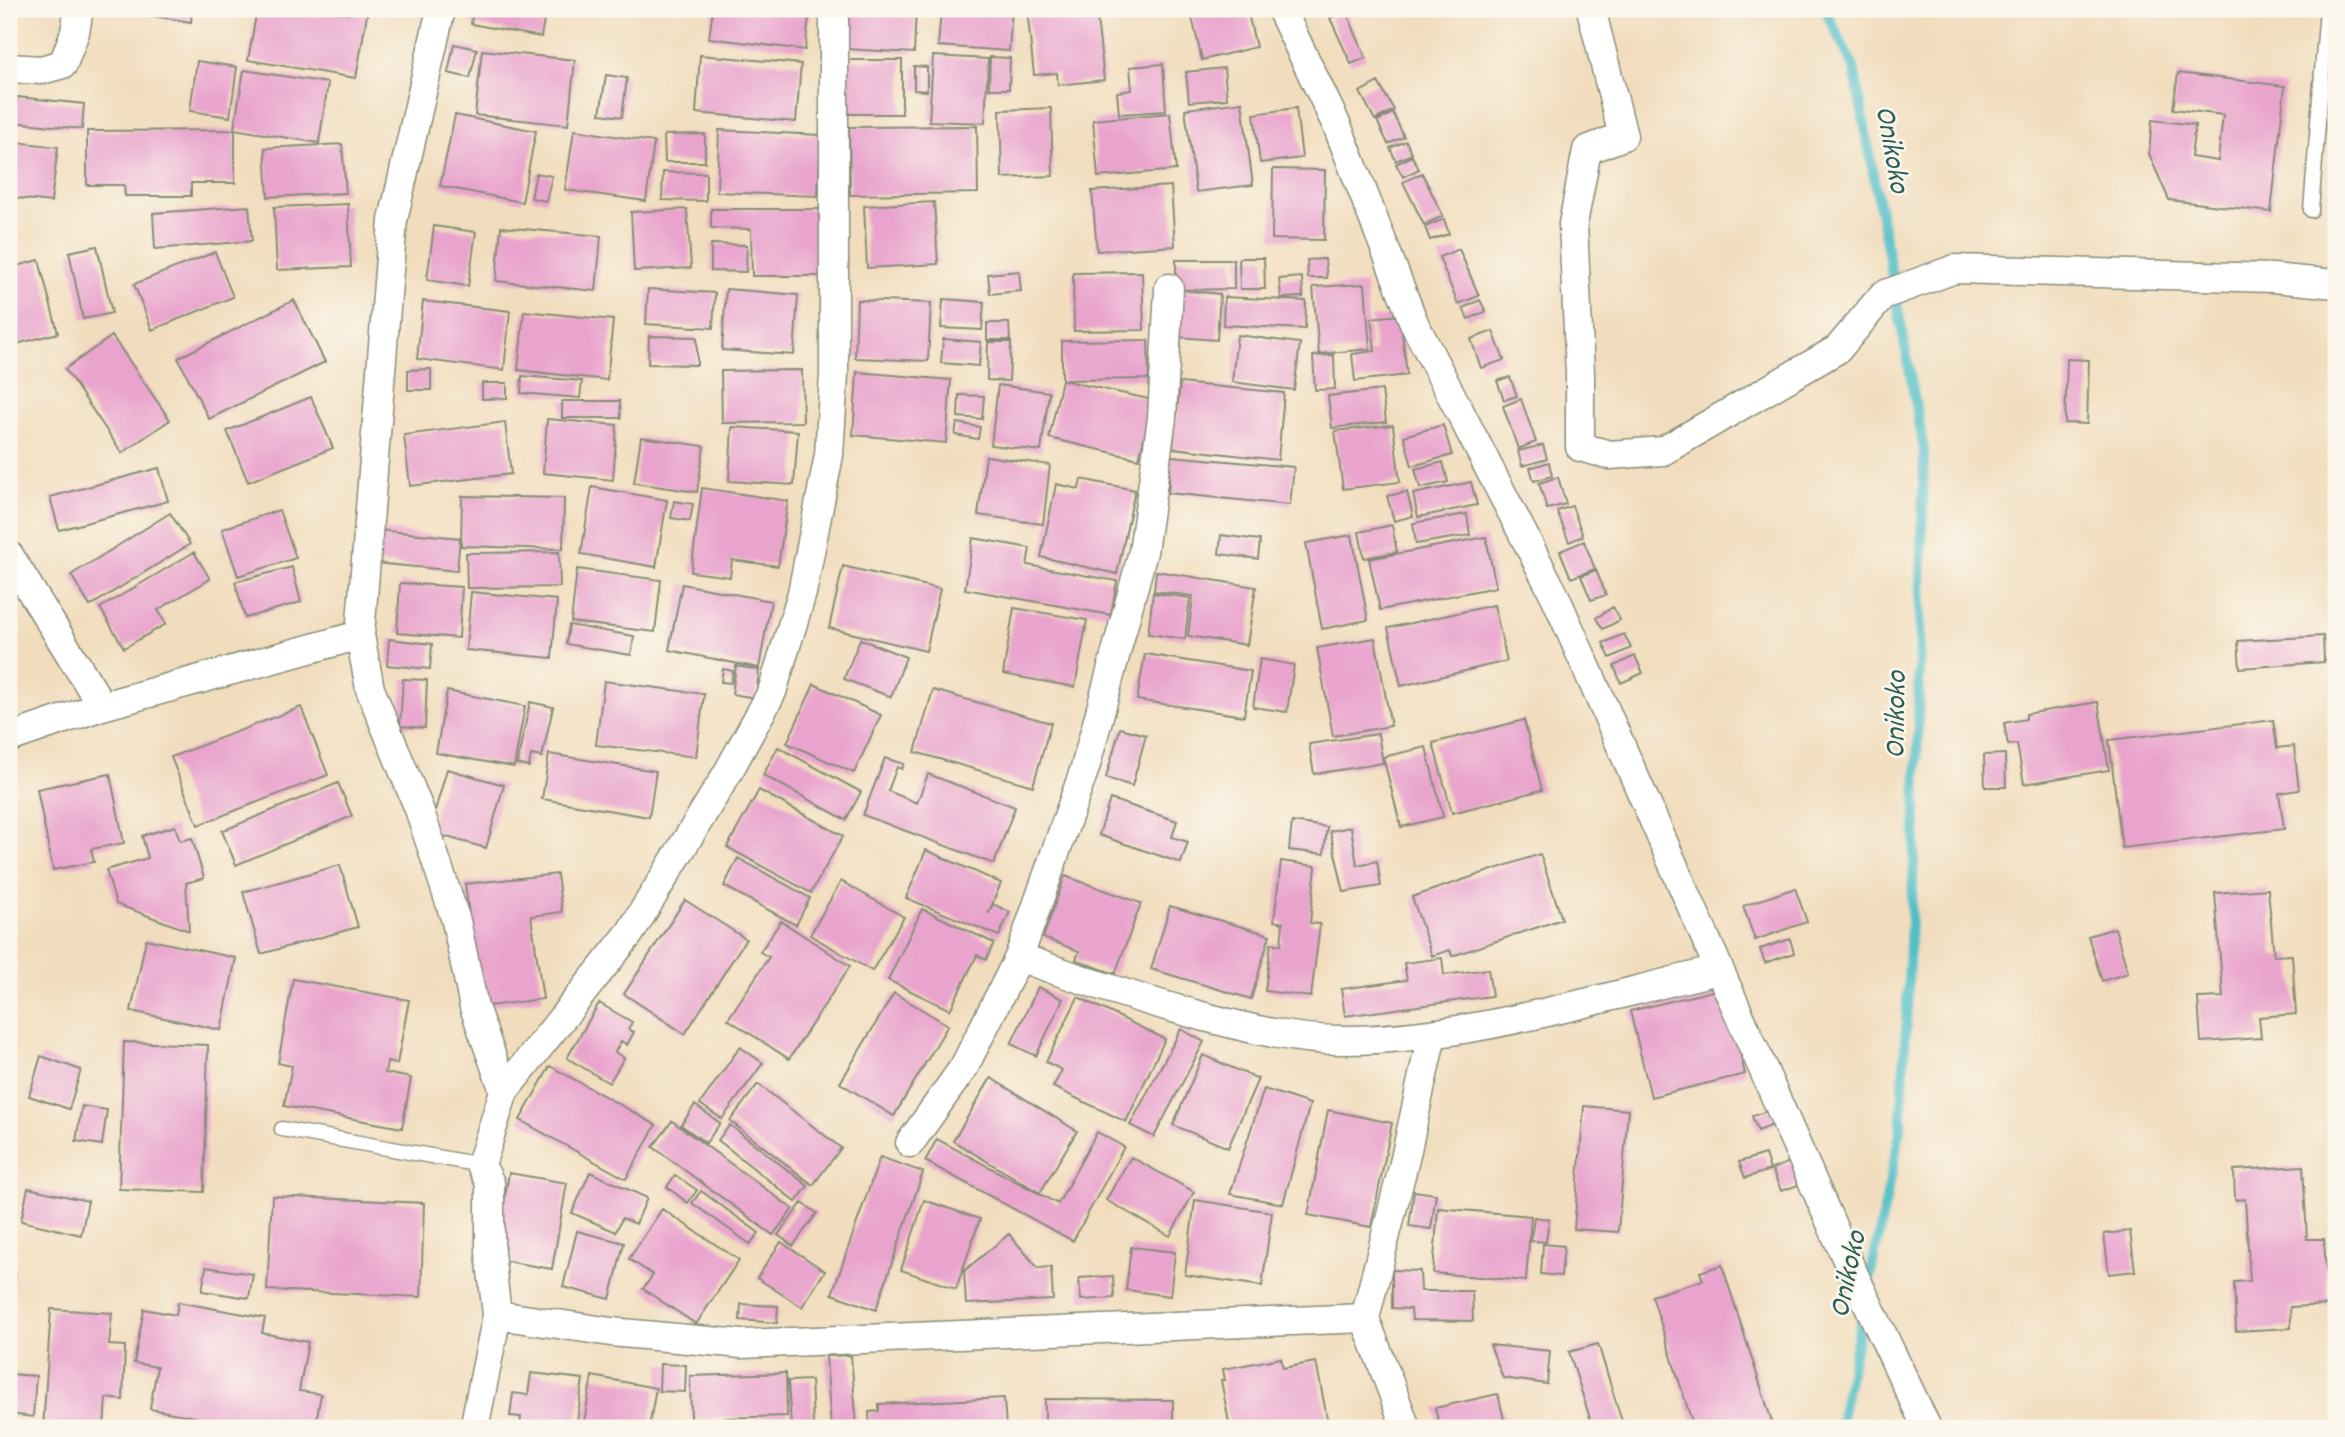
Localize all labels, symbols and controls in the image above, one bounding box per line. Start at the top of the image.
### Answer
water label: Onikoko [1861,103,1919,198]
water label: Onikoko [1876,669,1921,759]
water label: Onikoko [1820,1226,1881,1322]

